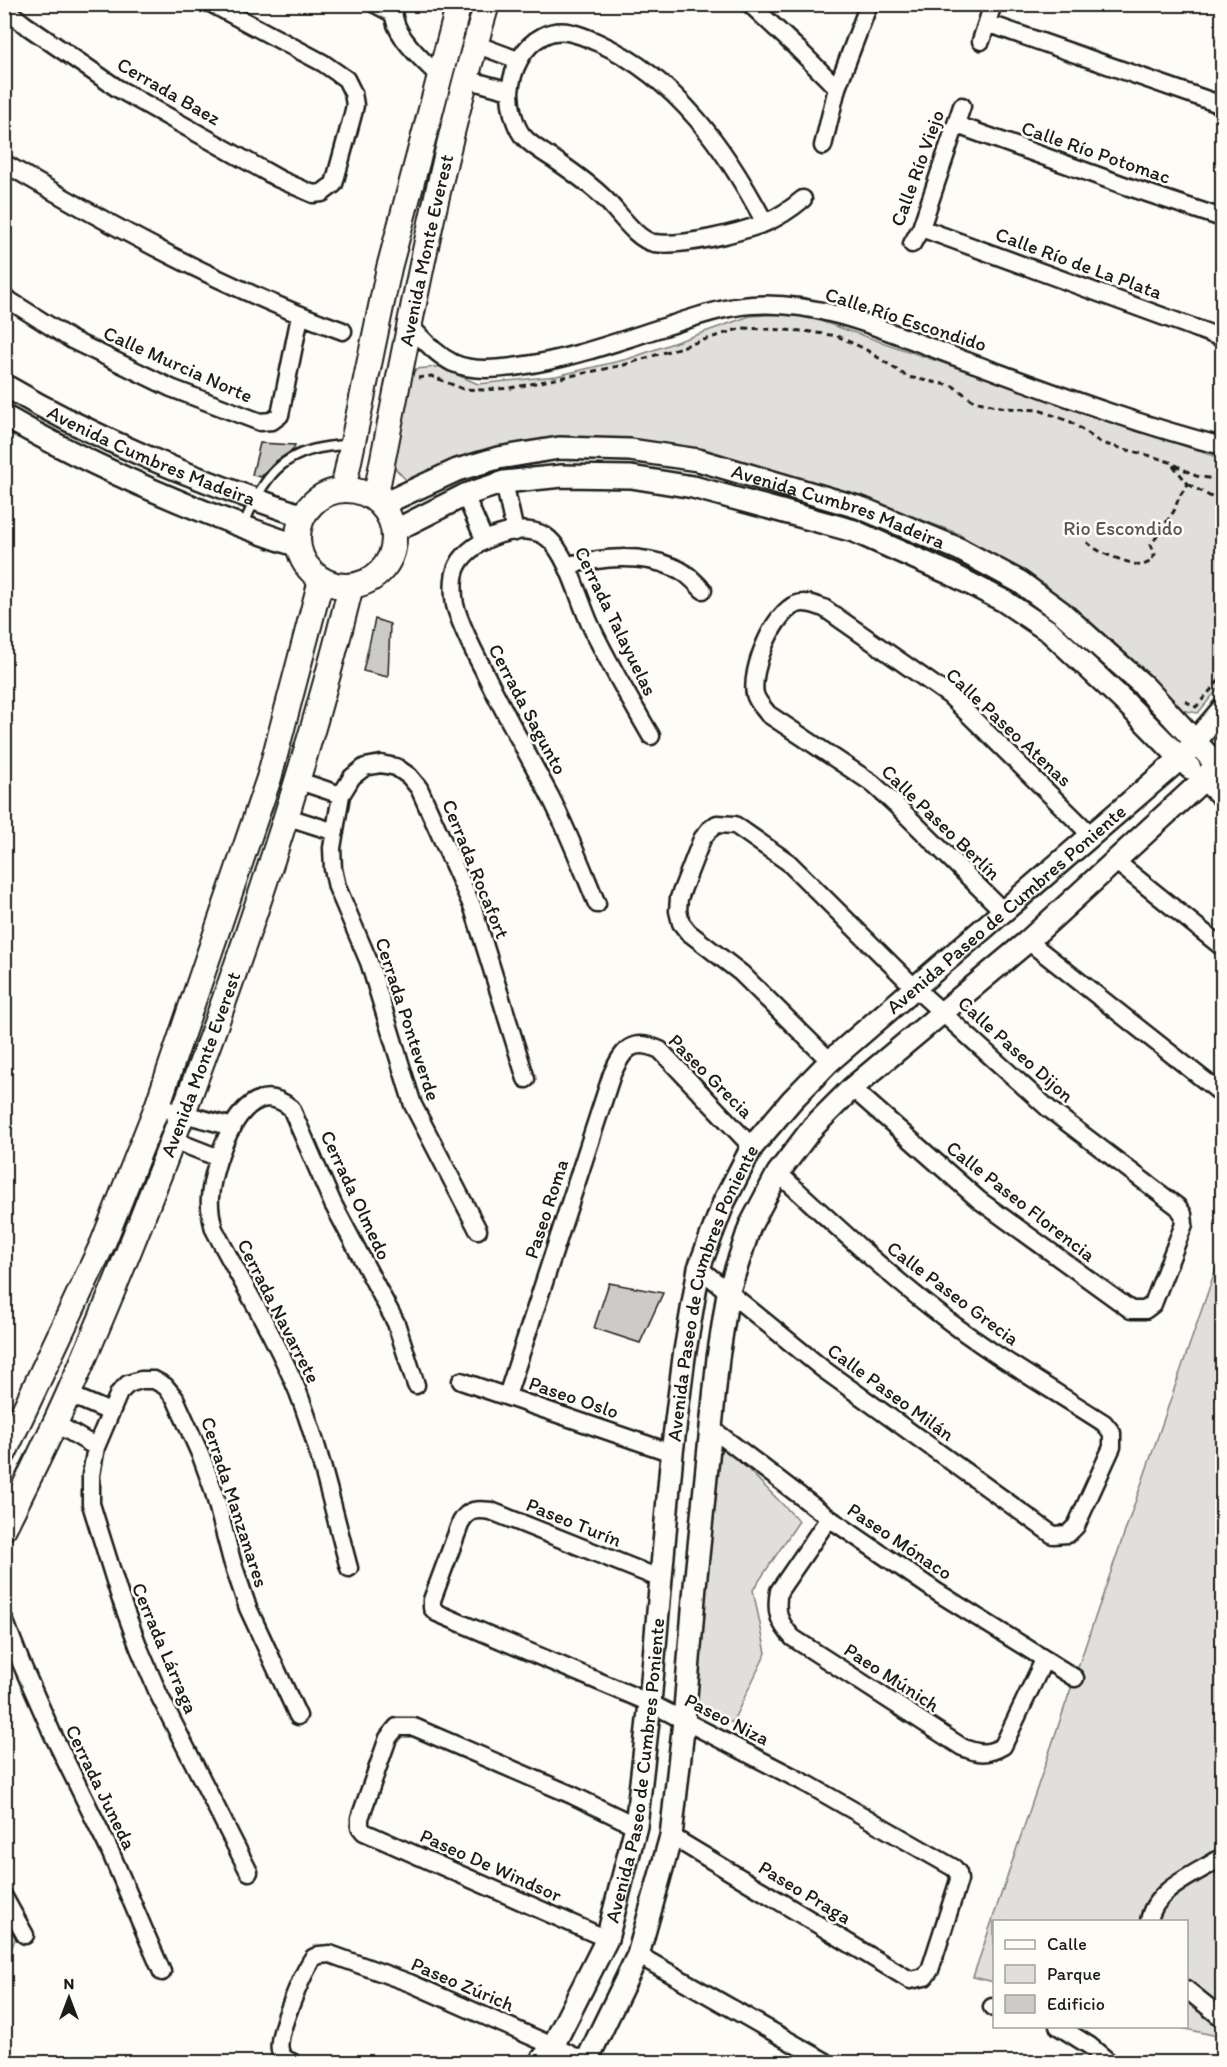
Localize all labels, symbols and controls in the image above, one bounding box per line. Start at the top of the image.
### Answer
street label: Cerrada Baez [113,52,226,131]
street label: Calle Río Viejo [885,106,949,230]
street label: Calle Río Potomac [1018,115,1174,189]
street label: Avenida Monte Everest [394,152,458,348]
street label: Calle Río de La Plata [992,222,1166,304]
street label: Calle Río Escondido [822,282,990,356]
street label: Calle Murcia Norte [100,320,256,408]
street label: Avenida Cumbres Madeira [44,400,260,511]
street label: Avenida Cumbres Madeira [729,459,950,554]
park label: Rio Escondido [1063,516,1183,540]
street label: Cerrada Talayuelas [569,542,663,700]
street label: Cerrada Sagunto [483,639,573,779]
street label: Calle Paseo Atenas [941,662,1077,792]
street label: Calle Paseo Berlín [876,759,1006,885]
street label: Cerrada Rocafort [437,796,515,942]
street label: Avenida Paseo de Cumbres Poniente [881,799,1131,1019]
street label: Cerrada Ponteverde [370,934,446,1104]
street label: Avenida Monte Everest [155,968,246,1160]
street label: Calle Paseo Dijon [953,991,1079,1108]
street label: Paseo Grecia [664,1029,759,1124]
street label: Cerrada Olmedo [315,1126,397,1264]
street label: Calle Paseo Florencia [942,1135,1101,1267]
street label: Avenida Paseo de Cumbres Poniente [662,1141,763,1443]
street label: Paseo Roma [519,1156,573,1262]
street label: Cerrada Navarrete [232,1235,326,1387]
street label: Calle Paseo Grecia [882,1236,1024,1351]
street label: Calle Paseo Milán [823,1338,959,1446]
street label: Paseo Oslo [526,1370,622,1424]
street label: Cerrada Manzanares [196,1414,274,1590]
street label: Paseo Turín [523,1492,625,1552]
street label: Paseo Mónaco [843,1497,957,1585]
street label: Cerrada Lárraga [127,1579,203,1717]
street label: Avenida Paseo de Cumbres Poniente [600,1617,669,1925]
street label: Paeo Múnich [840,1637,944,1717]
street label: Paseo Niza [681,1687,773,1751]
street label: Cerrada Juneda [60,1721,142,1854]
street label: Paseo De Windsor [417,1823,565,1907]
street label: Paseo Praga [754,1855,856,1929]
legend [993,1920,1188,2028]
text: Calle [1047,1933,1087,1955]
street label: Paseo Zúrich [408,1952,518,2017]
text: Parque [1047,1963,1101,1985]
north arrow [39,1968,99,2028]
text: N [64,1974,74,1993]
text: Edificio [1047,1993,1105,2015]

